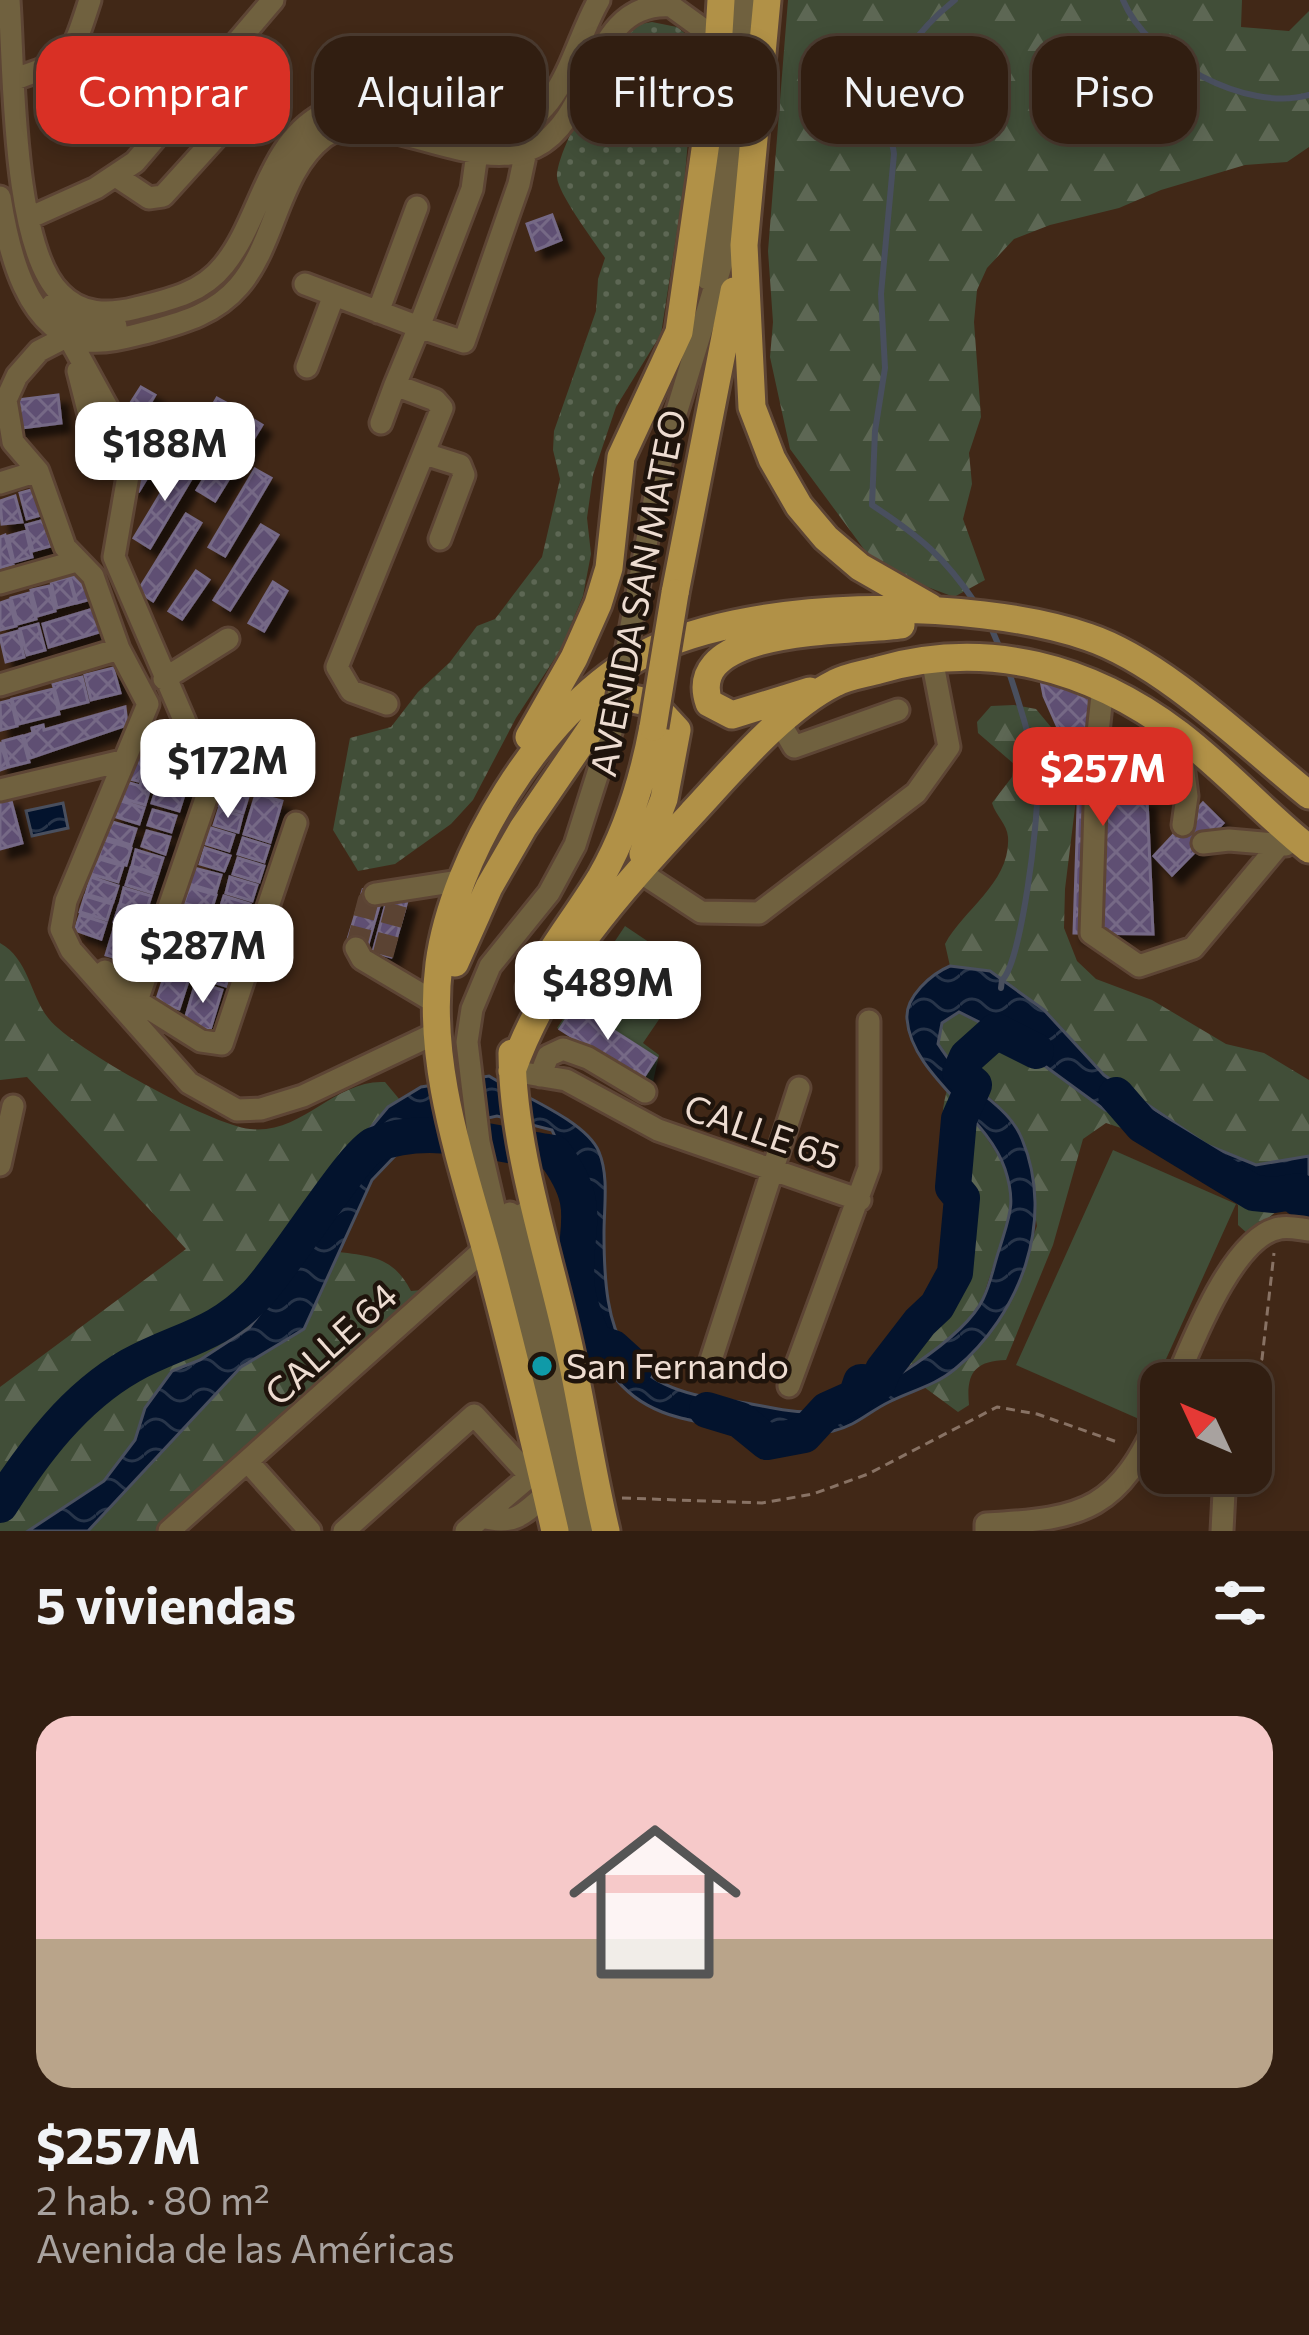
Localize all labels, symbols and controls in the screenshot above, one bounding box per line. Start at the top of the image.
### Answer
chip: Comprar [36,36,290,144]
chip: Alquilar [314,36,546,144]
chip: Filtros [570,36,777,144]
chip: Nuevo [801,36,1008,144]
chip: Piso [1032,36,1197,144]
pin: $188M [81,402,249,504]
street label: AVENIDA SAN MATEO [579,405,693,780]
text: $188M [102,417,228,465]
pin: $172M [144,719,312,821]
pin: $257M [1019,727,1187,829]
text: $172M [167,734,289,782]
text: $257M [1040,742,1166,790]
pin: $287M [119,904,287,1006]
text: $287M [139,919,267,967]
pin: $489M [524,941,692,1043]
text: $489M [542,956,674,1004]
street label: CALLE 65 [679,1083,846,1177]
street label: CALLE 64 [255,1272,405,1413]
place label: San Fernando [566,1342,789,1386]
marker: San Fernando [529,1353,555,1379]
north arrow [1140,1362,1272,1494]
map controls [1140,1362,1272,1494]
icon: filters [1207,1570,1273,1636]
text: 5 viviendas [36,1572,296,1635]
icon: home [547,1794,763,2010]
text: $257M [36,2112,201,2175]
text: 2 hab. · 80 m² [36,2175,270,2223]
text: Avenida de las Américas [36,2223,455,2271]

